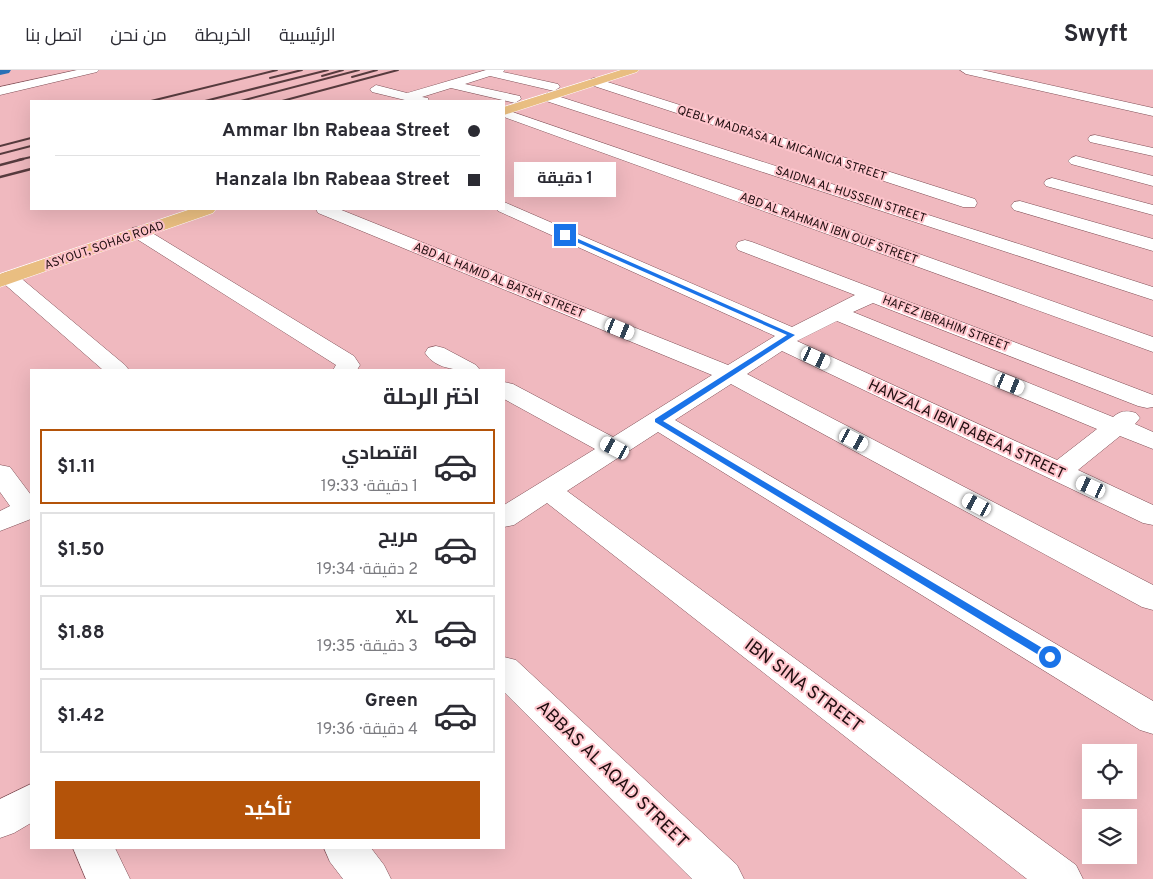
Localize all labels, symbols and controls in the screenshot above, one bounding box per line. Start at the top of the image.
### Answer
text: Swyft [1064,20,1128,50]
text: اتصل بنا [25,25,82,48]
text: من نحن [110,25,167,48]
text: الخريطة [195,25,251,48]
text: الرئيسية [279,25,336,48]
street label: QEBLY MADRASA AL MICANICIA STREET [675,102,888,185]
text: Ammar Ibn Rabeaa Street [222,119,450,143]
callout: 1 دقيقة [514,162,616,198]
street label: SAIDNA AL HUSSEIN STREET [773,163,928,227]
text: Hanzala Ibn Rabeaa Street [215,168,450,192]
text: 1 دقيقة [537,169,593,189]
street label: ABD AL RAHMAN IBN OUF STREET [737,189,920,269]
street label: ASYOUT, SOHAG ROAD [42,218,166,274]
route end [554,224,576,246]
street label: ABD AL HAMID AL BATSH STREET [411,239,586,323]
street label: HAFEZ IBRAHIM STREET [880,292,1011,356]
car [603,316,636,342]
car [799,345,832,371]
car [993,371,1026,397]
street label: HANZALA IBN RABEAA STREET [865,376,1068,484]
text: اختر الرحلة [383,385,480,412]
car [837,426,870,454]
car [598,434,631,462]
text: اقتصادي [342,442,418,466]
icon: car [433,444,478,489]
text: $1.11 [57,455,96,479]
car [1074,474,1107,500]
text: 1 دقيقة · 19:33 [321,477,418,497]
car [960,491,993,519]
text: مريح [378,525,418,549]
icon: car [433,527,478,572]
text: $1.50 [57,538,105,562]
text: 2 دقيقة · 19:34 [317,560,418,580]
text: XL [395,606,418,630]
icon: car [433,610,478,655]
text: $1.88 [57,621,105,645]
street label: IBN SINA STREET [739,634,867,738]
text: 3 دقيقة · 19:35 [317,637,418,657]
route start [1039,646,1061,668]
text: Green [365,689,418,713]
icon: car [433,693,478,738]
street label: ABBAS AL AQAD STREET [531,696,693,854]
text: $1.42 [57,704,105,728]
text: 4 دقيقة · 19:36 [317,720,418,740]
map controls [1082,744,1137,864]
button: locate [1082,744,1137,799]
button: تأكيد [55,781,480,839]
button: layers [1082,809,1137,864]

